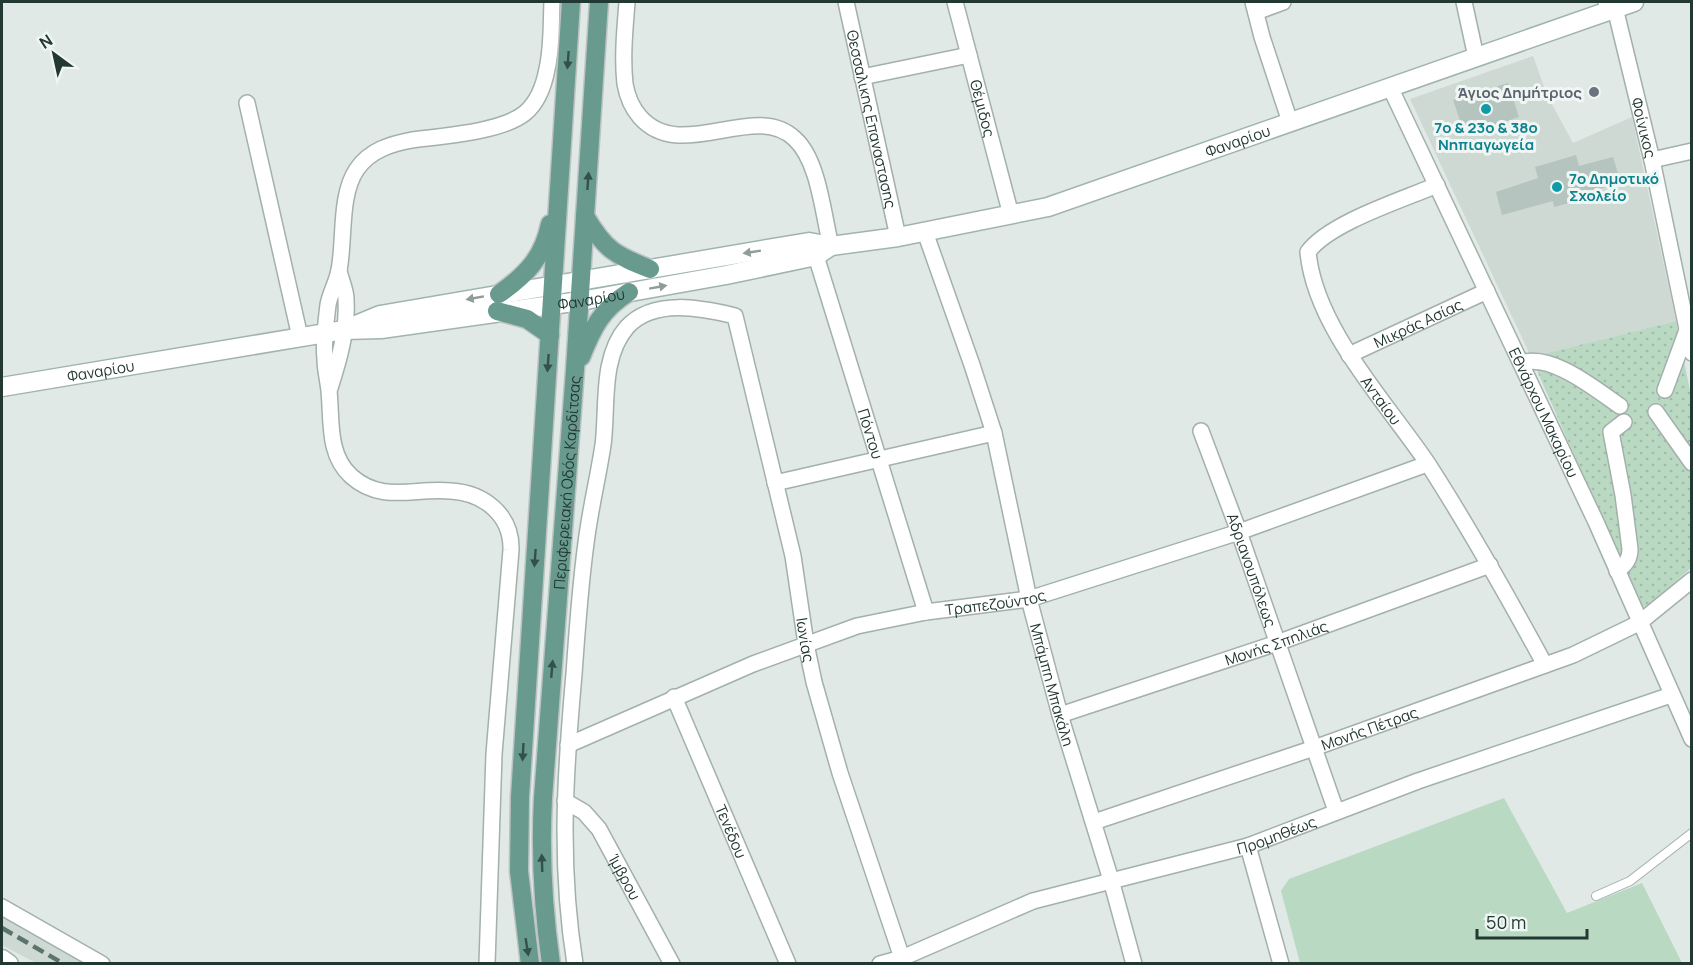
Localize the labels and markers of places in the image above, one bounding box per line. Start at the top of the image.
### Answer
place label: Άγιος Δημήτριος [1458,82,1582,103]
marker: Άγιος Δημήτριος [1587,85,1601,99]
marker: 7ο & 23ο & 38ο Νηπιαγωγεία [1479,102,1493,116]
place label: 7ο & 23ο & 38ο Νηπιαγωγεία [1434,117,1538,155]
place label: 7ο Δημοτικό Σχολείο [1569,168,1659,206]
marker: 7ο Δημοτικό Σχολείο [1550,180,1564,194]

